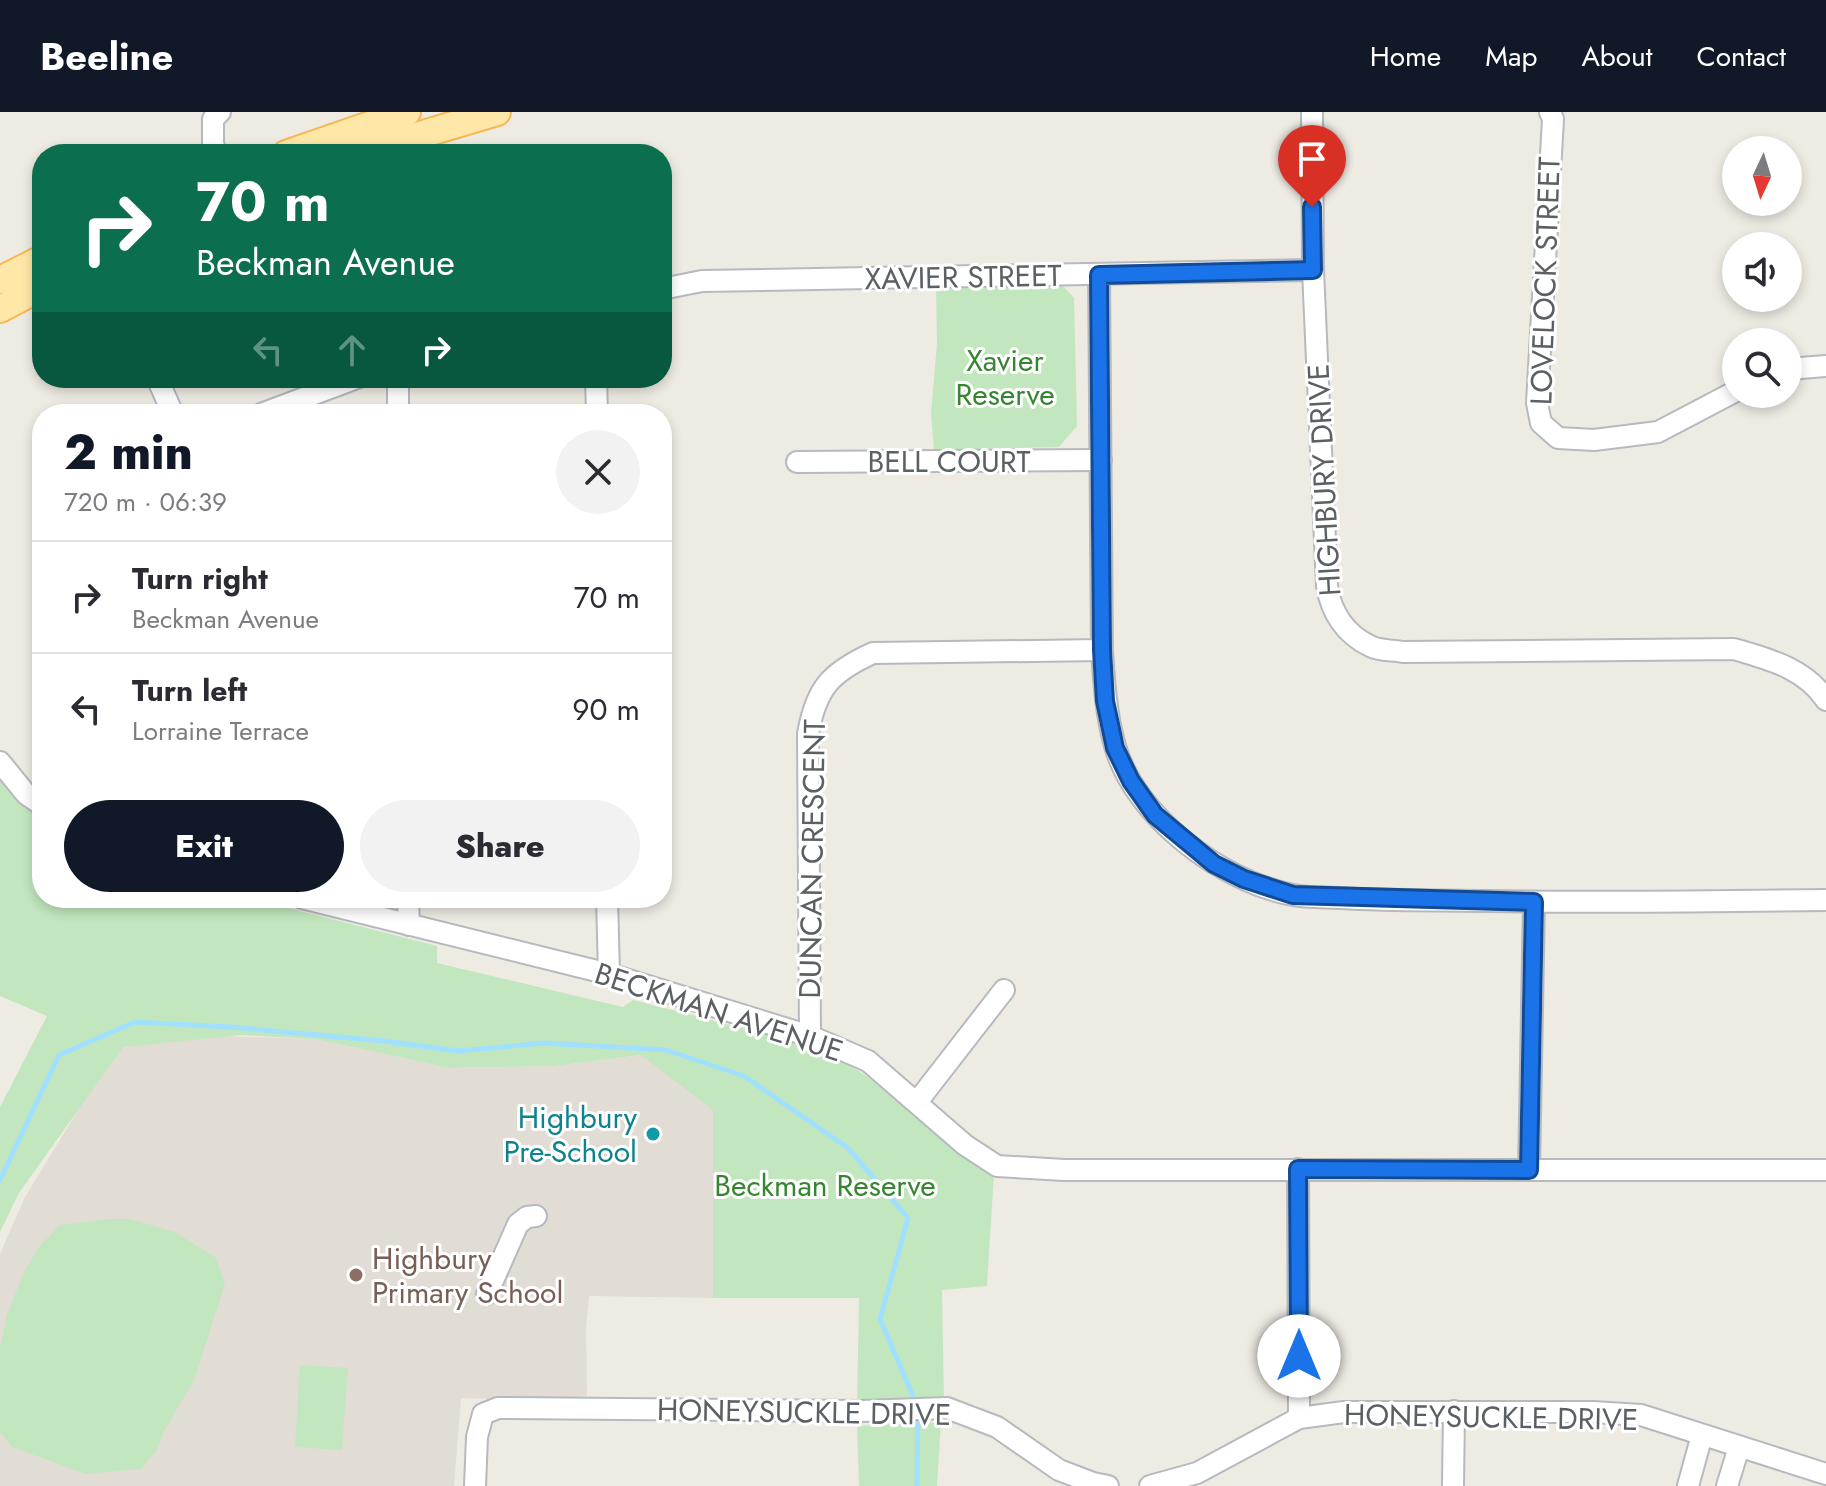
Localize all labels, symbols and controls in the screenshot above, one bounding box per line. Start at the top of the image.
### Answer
text: Beeline [40,29,173,84]
text: Home [1370,36,1441,77]
text: Map [1485,36,1537,77]
text: About [1581,36,1653,77]
text: Contact [1697,36,1786,77]
pin [1278,125,1346,207]
north arrow [1722,136,1802,216]
map controls [1722,136,1802,408]
icon: arrive [1290,137,1334,181]
street label: LOVELOCK STREET [1519,156,1571,406]
text: 70 m [196,161,330,242]
icon: right [64,176,168,280]
button: sound [1722,232,1802,312]
text: Beckman Avenue [196,236,455,288]
street label: XAVIER STREET [864,254,1062,300]
icon: left [246,328,290,372]
icon: ahead [330,328,374,372]
icon: right [414,328,458,372]
button: search [1722,328,1802,408]
park label: Xavier Reserve [955,339,1055,416]
street label: HIGHBURY DRIVE [1296,363,1352,597]
text: 2 min [64,418,193,487]
button: close [556,430,640,514]
street label: BELL COURT [867,440,1031,483]
text: 720 m · 06:39 [64,483,227,521]
text: Turn right [132,557,268,600]
icon: right [64,575,108,619]
text: 70 m [574,576,640,619]
text: Beckman Avenue [132,600,319,638]
text: Turn left [132,669,247,712]
icon: left [64,687,108,731]
text: 90 m [572,688,640,731]
text: Lorraine Terrace [132,712,309,750]
street label: DUNCAN CRESCENT [788,719,836,999]
button: Exit [64,800,344,892]
button: Share [360,800,640,892]
street label: BECKMAN AVENUE [589,952,849,1072]
place label: Highbury Pre-School [503,1096,638,1173]
marker: Highbury Pre-School [644,1125,662,1143]
park label: Beckman Reserve [714,1164,936,1207]
place label: Highbury Primary School [372,1237,563,1314]
marker: Highbury Primary School [347,1266,365,1284]
position arrow [1257,1314,1341,1398]
street label: HONEYSUCKLE DRIVE [656,1388,952,1436]
street label: HONEYSUCKLE DRIVE [1343,1393,1639,1441]

